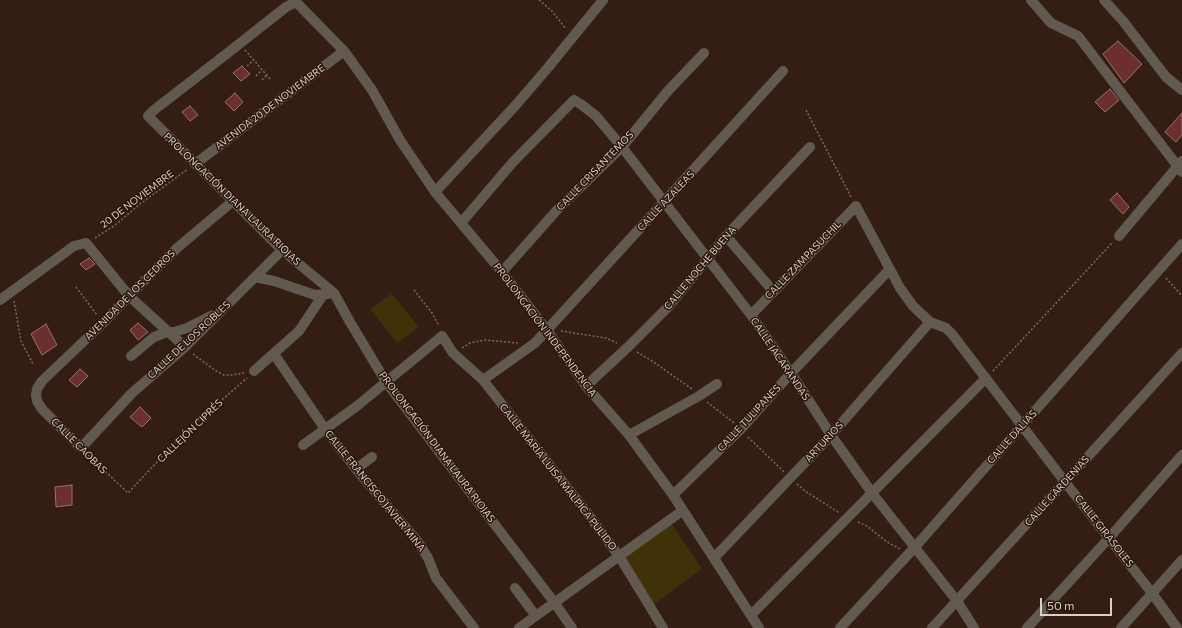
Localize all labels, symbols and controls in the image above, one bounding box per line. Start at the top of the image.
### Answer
street label: AVENIDA 20 DE NOVIEMBRE [213,62,327,152]
street label: CALLE CRISANTEMOS [554,129,636,213]
street label: PROLONGACIÓN DIANA LAURA RIOJAS [161,130,303,268]
street label: 20 DE NOVIEMBRE [98,167,176,231]
street label: CALLE AZALEAS [635,168,697,234]
street label: CALLE ZAMPASUCHIL [762,218,844,302]
street label: CALLE NOCHE BUENA [662,224,738,312]
street label: AVENIDA DE LOS CEDROS [82,247,178,343]
street label: PROLONGACIÓN INDEPENDENCIA [491,261,599,399]
street label: CALLE DE LOS ROBLES [145,299,233,381]
street label: CALLE JACARANDAS [748,315,812,403]
street label: PROLONGACIÓN DIANA LAURA RIOJAS [376,369,498,525]
street label: CALLE TULIPANES [715,382,783,454]
street label: CALLEJÓN CIPRÉS [155,397,225,465]
street label: CALLE MARÍA LUISA MALPICA PULIDO [497,401,619,553]
street label: CALLE DALIAS [985,408,1039,466]
street label: CALLE CAOBAS [49,416,109,476]
street label: ARTURIOS [802,419,846,465]
street label: CALLE FRANCISCO JAVIER MINA [322,428,428,554]
street label: CALLE GARDENIAS [1022,453,1092,529]
street label: CALLE GIRASOLES [1072,493,1136,569]
scale bar [1042,590,1114,616]
text: 50 m [1047,598,1075,612]

